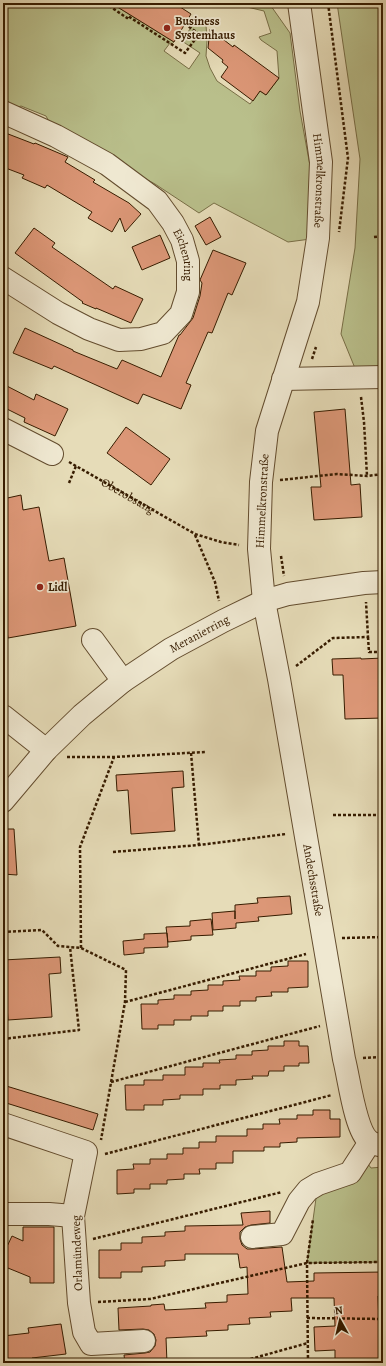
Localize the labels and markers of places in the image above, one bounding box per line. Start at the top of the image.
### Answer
place label: Business Systemhaus [175,13,235,43]
marker: Business Systemhaus [162,23,172,33]
place label: Lidl [48,579,68,595]
marker: Lidl [35,582,45,592]

